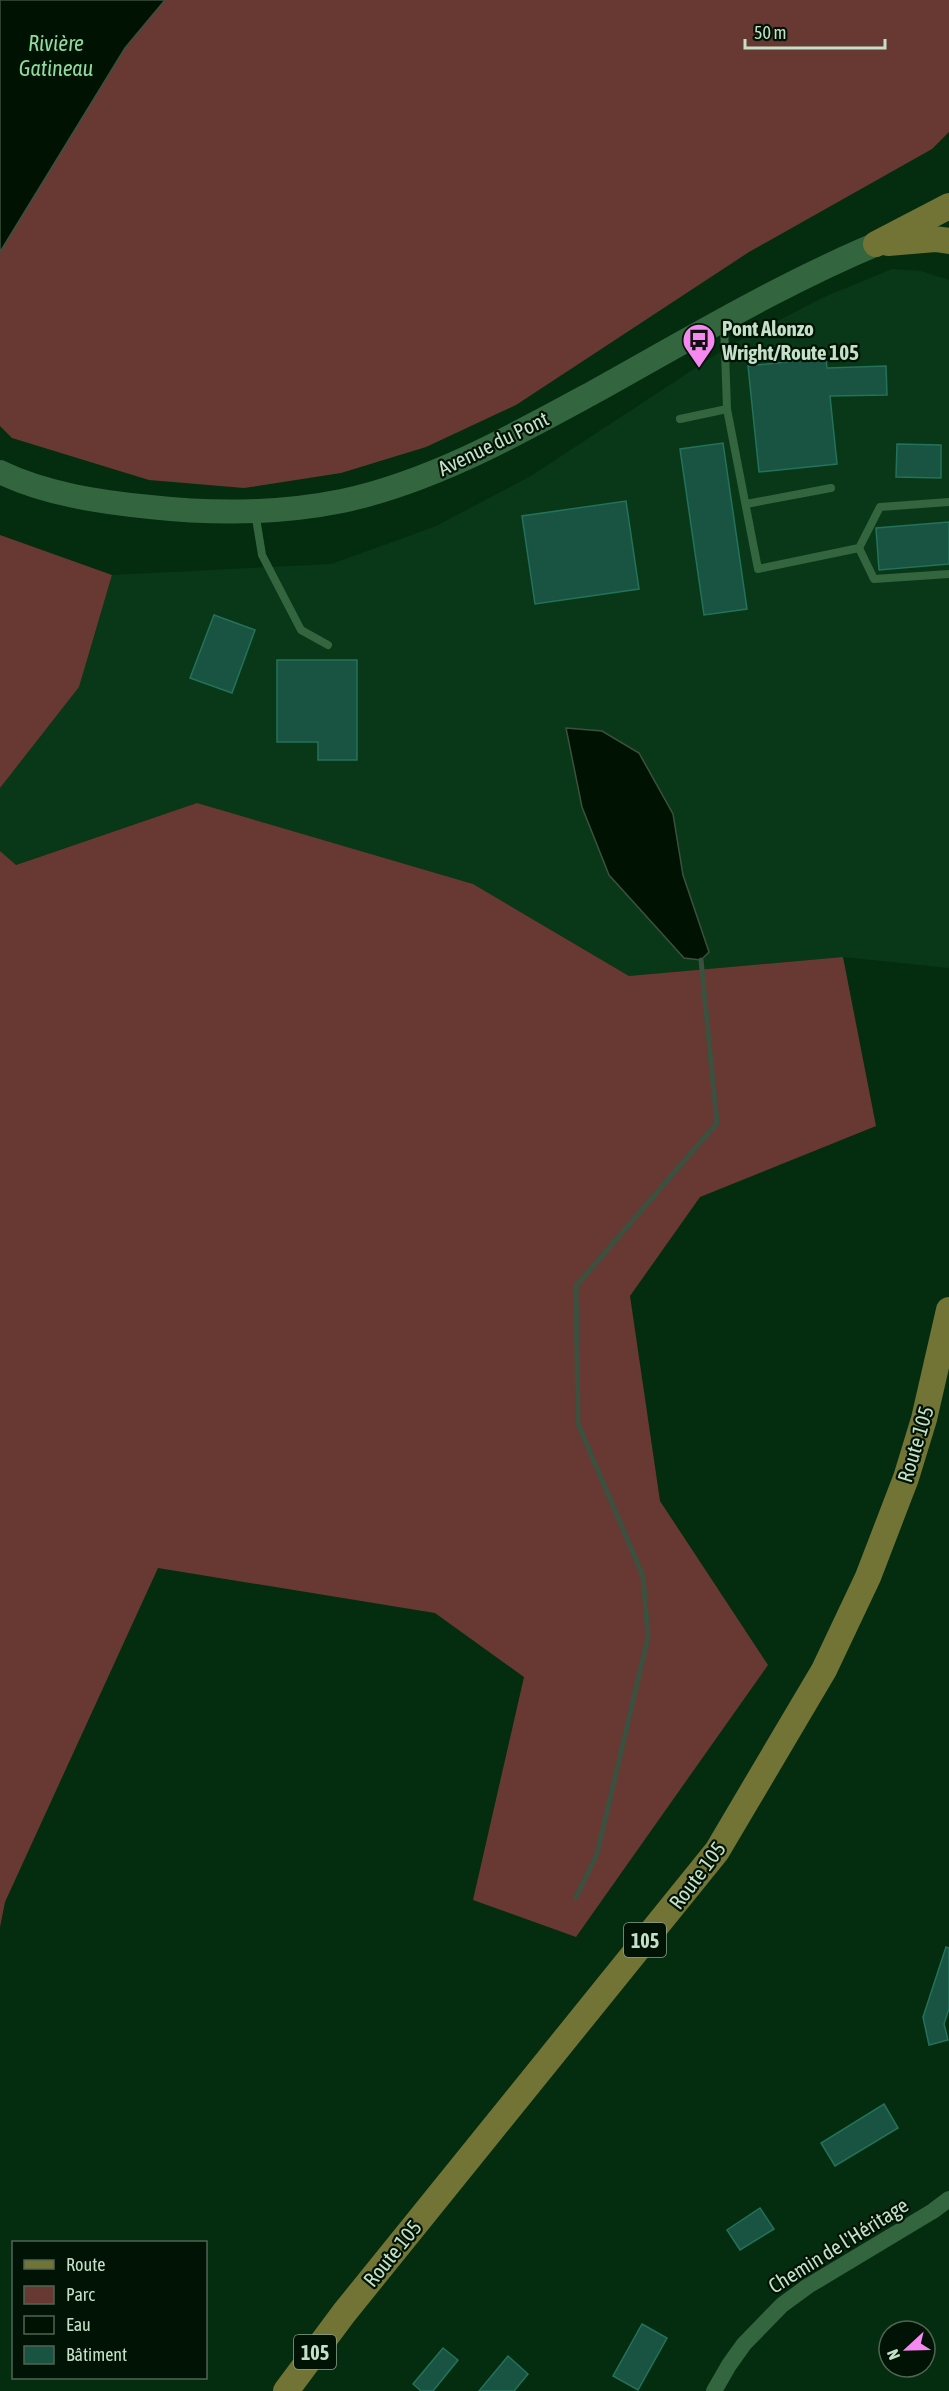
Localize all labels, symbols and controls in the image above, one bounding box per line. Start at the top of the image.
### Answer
scale bar [745,12,884,50]
text: 50 m [754,22,786,43]
water label: Rivière Gatineau [19,30,94,81]
place label: Pont Alonzo Wright/Route 105 [721,316,859,364]
bus stop icon: Pont Alonzo Wright/Route 105 [681,322,717,369]
street label: Avenue du Pont [434,406,552,480]
street label: Route 105 [892,1403,938,1485]
street label: Route 105 [664,1836,730,1914]
road number: 105 [624,1923,666,1957]
street label: Chemin de l'Héritage [764,2192,912,2298]
street label: Route 105 [358,2215,426,2291]
legend [12,2241,207,2379]
text: Route [66,2254,105,2275]
text: Parc [66,2284,95,2305]
text: Eau [66,2314,91,2335]
north arrow [877,2319,937,2379]
road number: 105 [294,2335,336,2369]
text: Bâtiment [66,2344,127,2365]
text: N [883,2347,903,2362]

